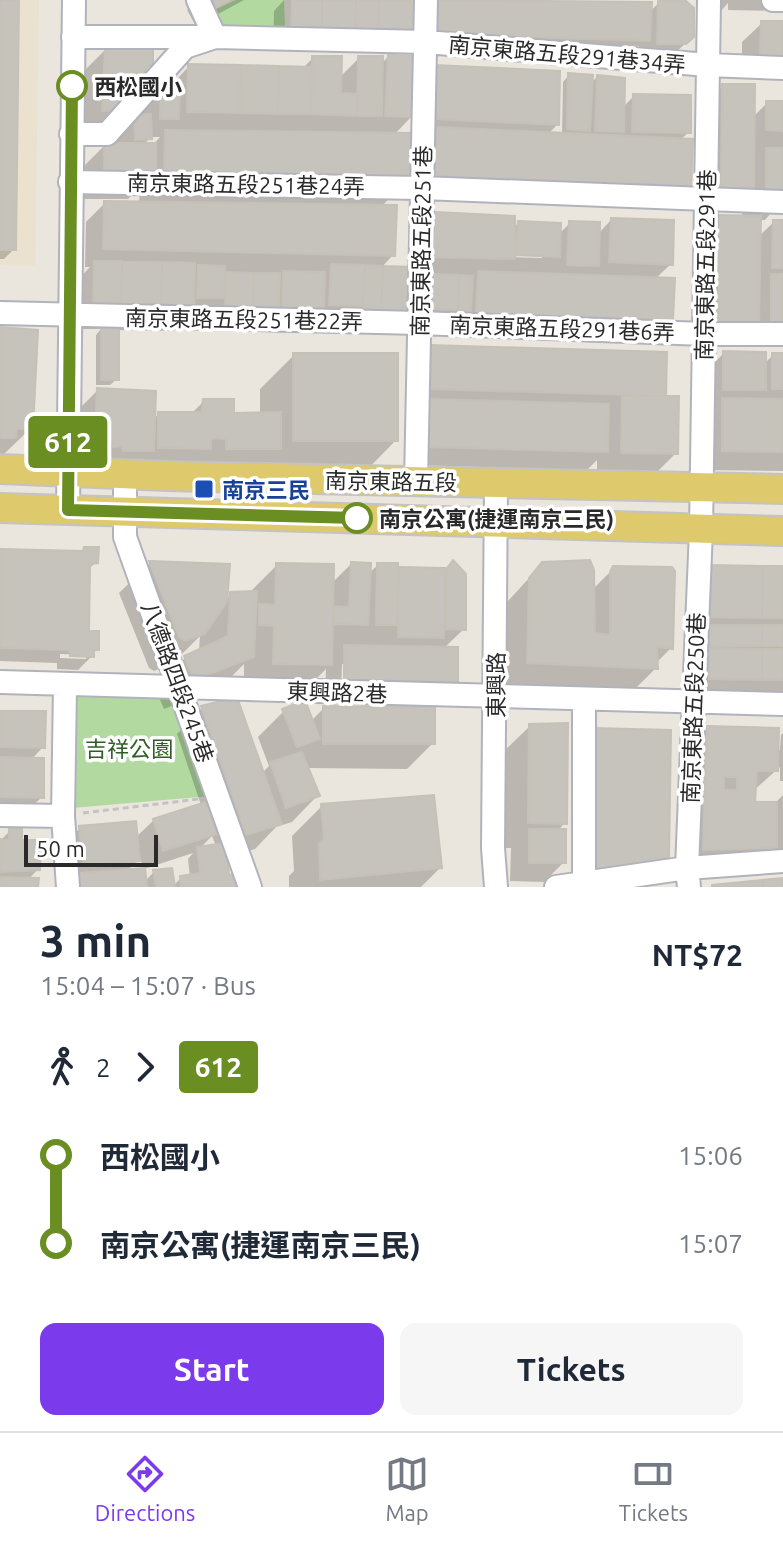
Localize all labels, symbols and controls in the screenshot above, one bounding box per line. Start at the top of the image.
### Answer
street label: 南京東路五段291巷34弄 [447,31,687,77]
marker: 西松國小 [57,71,87,101]
place label: 西松國小 [94,74,182,99]
street label: 南京東路五段251巷 [407,145,435,337]
street label: 南京東路五段251巷24弄 [127,169,365,199]
street label: 南京東路五段291巷 [691,169,719,361]
street label: 南京東路五段251巷22弄 [125,304,363,334]
street label: 南京東路五段291巷6弄 [449,312,675,344]
line badge: 612 [22,416,114,468]
text: 612 [44,426,92,457]
street label: 南京東路五段 [325,467,457,495]
place label: 南京三民 [222,477,310,502]
marker: 南京三民 [193,478,215,500]
marker: 南京公寓(捷運南京三民) [342,503,372,533]
place label: 南京公寓(捷運南京三民) [379,506,614,532]
street label: 八德路四段245巷 [137,598,219,766]
street label: 南京東路五段250巷 [677,612,709,804]
street label: 東興路 [483,652,508,718]
street label: 東興路2巷 [286,678,388,706]
park label: 吉祥公園 [85,736,173,761]
scale bar [24,831,158,867]
text: 50 m [36,836,85,861]
text: 3 min [40,916,151,965]
text: NT$72 [652,938,743,972]
text: 15:04 – 15:07 · Bus [40,971,256,1000]
icon: walk [40,1045,84,1089]
icon: forward [123,1045,167,1089]
text: 612 [195,1051,242,1082]
text: 2 [96,1053,111,1082]
text: 西松國小 [100,1140,220,1174]
text: 15:06 [678,1141,743,1170]
text: 南京公寓(捷運南京三民) [100,1228,421,1262]
text: 15:07 [678,1229,743,1258]
button: Start [40,1323,384,1415]
button: Tickets [400,1323,743,1415]
tab: Directions [95,1452,195,1525]
tab: Map [385,1452,429,1525]
tab: Tickets [619,1452,688,1525]

